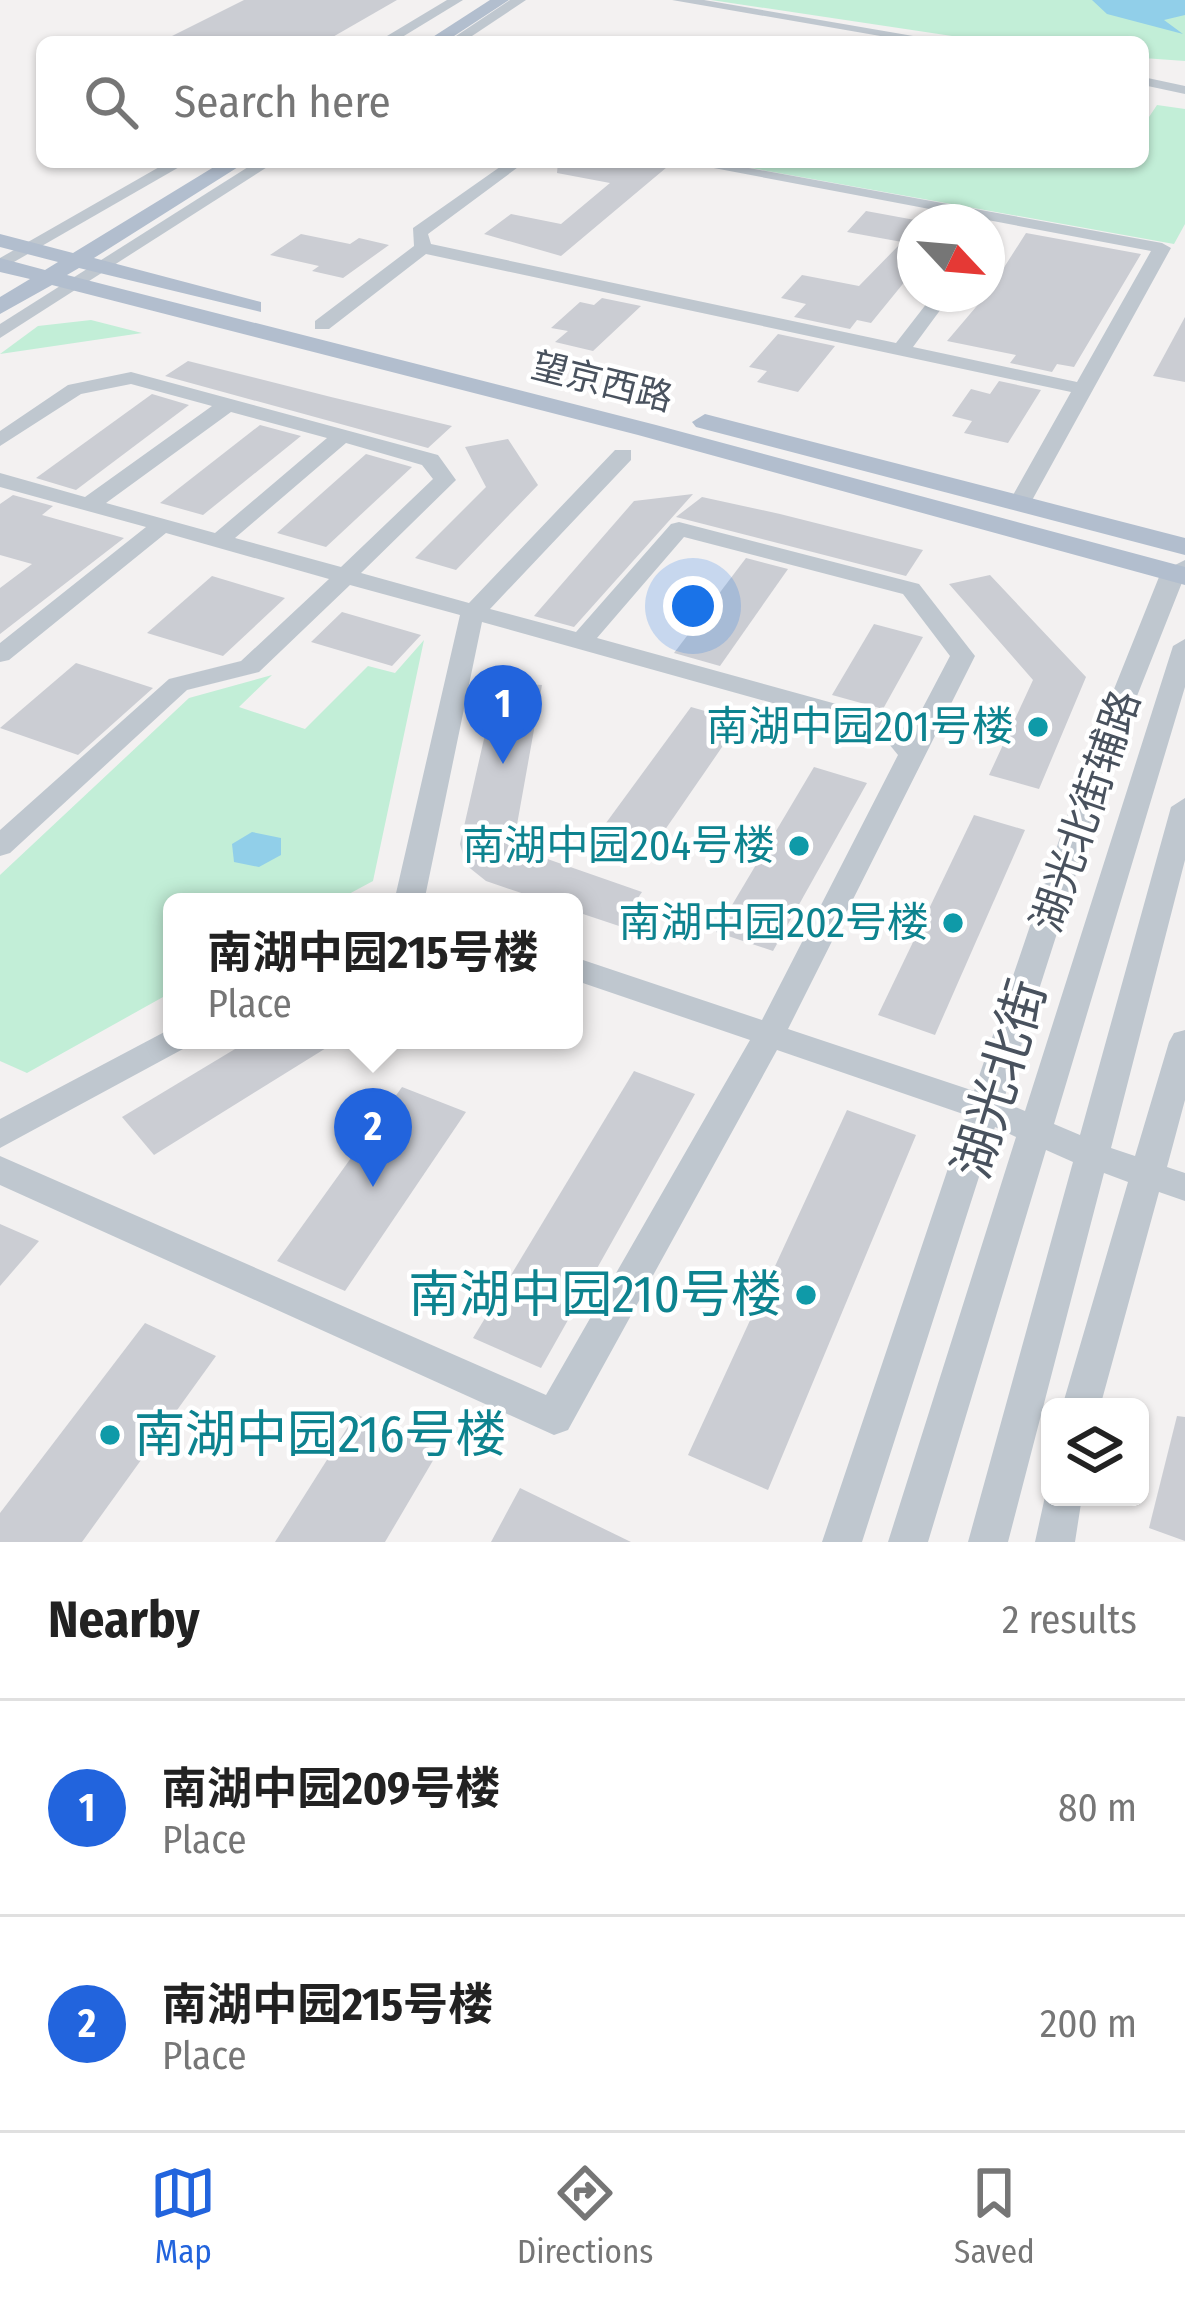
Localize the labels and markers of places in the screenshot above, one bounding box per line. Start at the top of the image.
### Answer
pin: 1 [464,665,542,764]
place label: 南湖中园201号楼 [706,702,1014,752]
marker: 南湖中园201号楼 [1025,714,1051,740]
place label: 南湖中园204号楼 [462,821,775,871]
marker: 南湖中园204号楼 [786,833,812,859]
place label: 南湖中园202号楼 [619,898,929,948]
marker: 南湖中园202号楼 [940,910,966,936]
pin: 2 [334,1088,412,1187]
place label: 南湖中园210号楼 [408,1264,782,1326]
marker: 南湖中园210号楼 [793,1282,819,1308]
place label: 南湖中园216号楼 [134,1404,507,1466]
marker: 南湖中园216号楼 [97,1422,123,1448]

